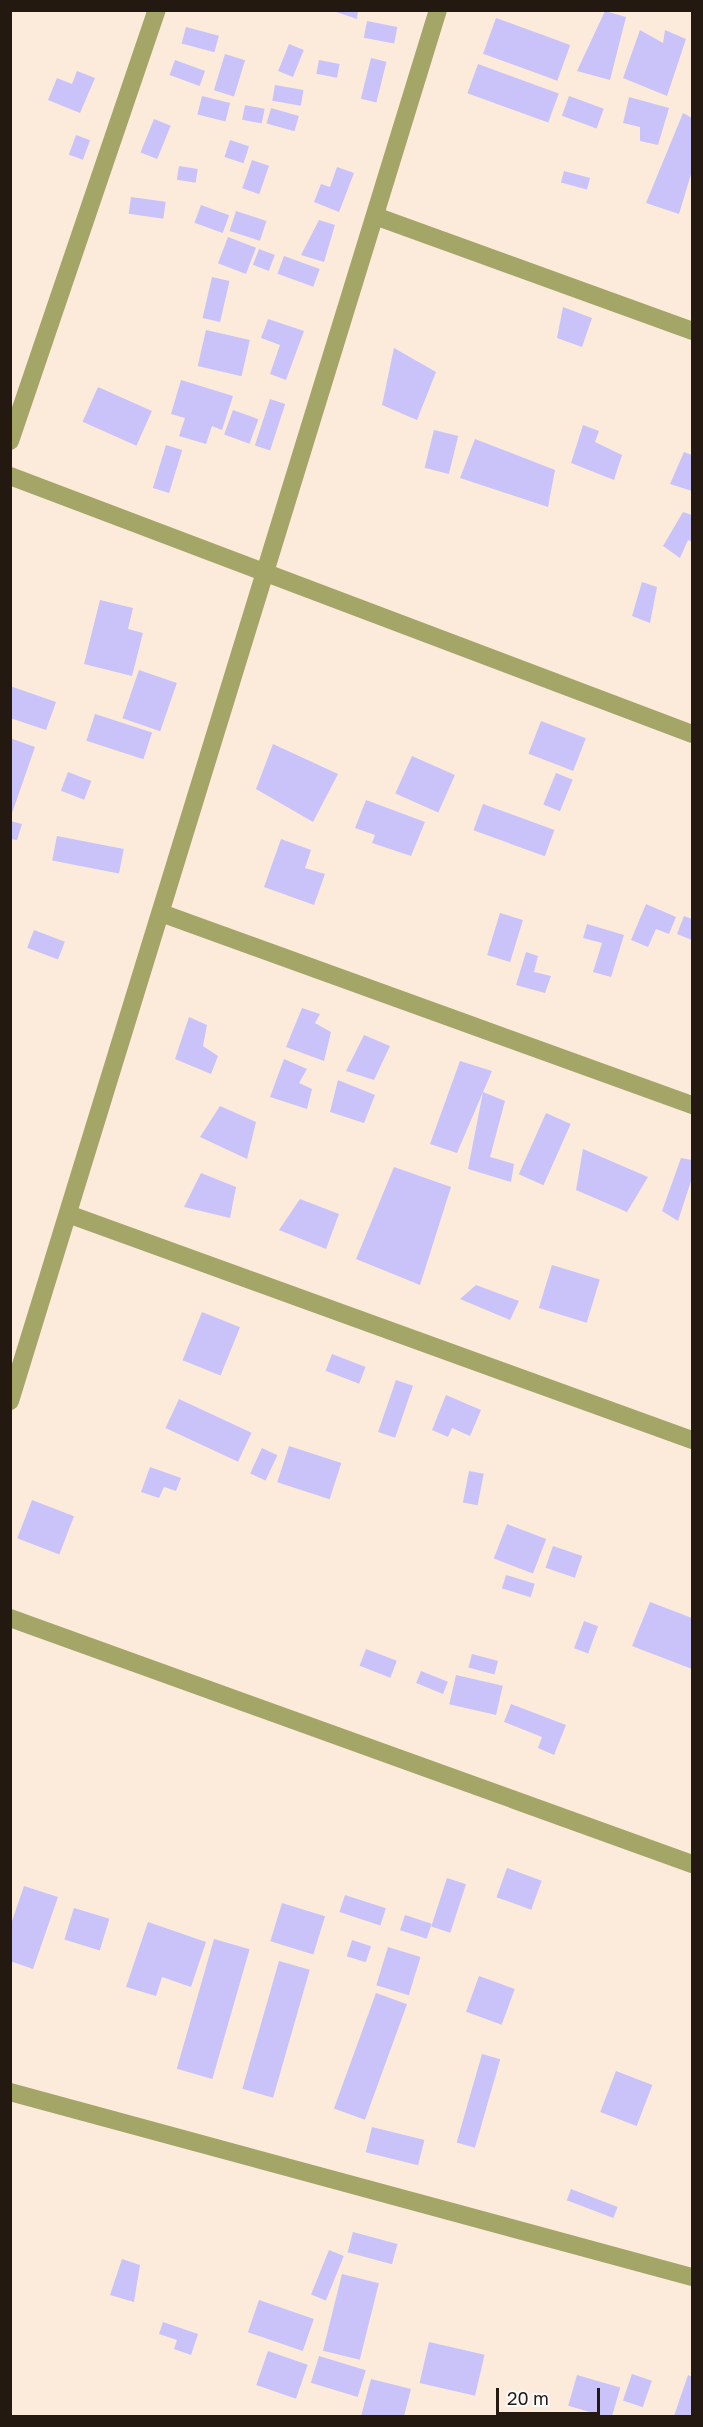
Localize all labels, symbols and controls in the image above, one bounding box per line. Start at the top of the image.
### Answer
scale bar [499,2376,602,2414]
text: 20 m [507,2387,549,2409]

